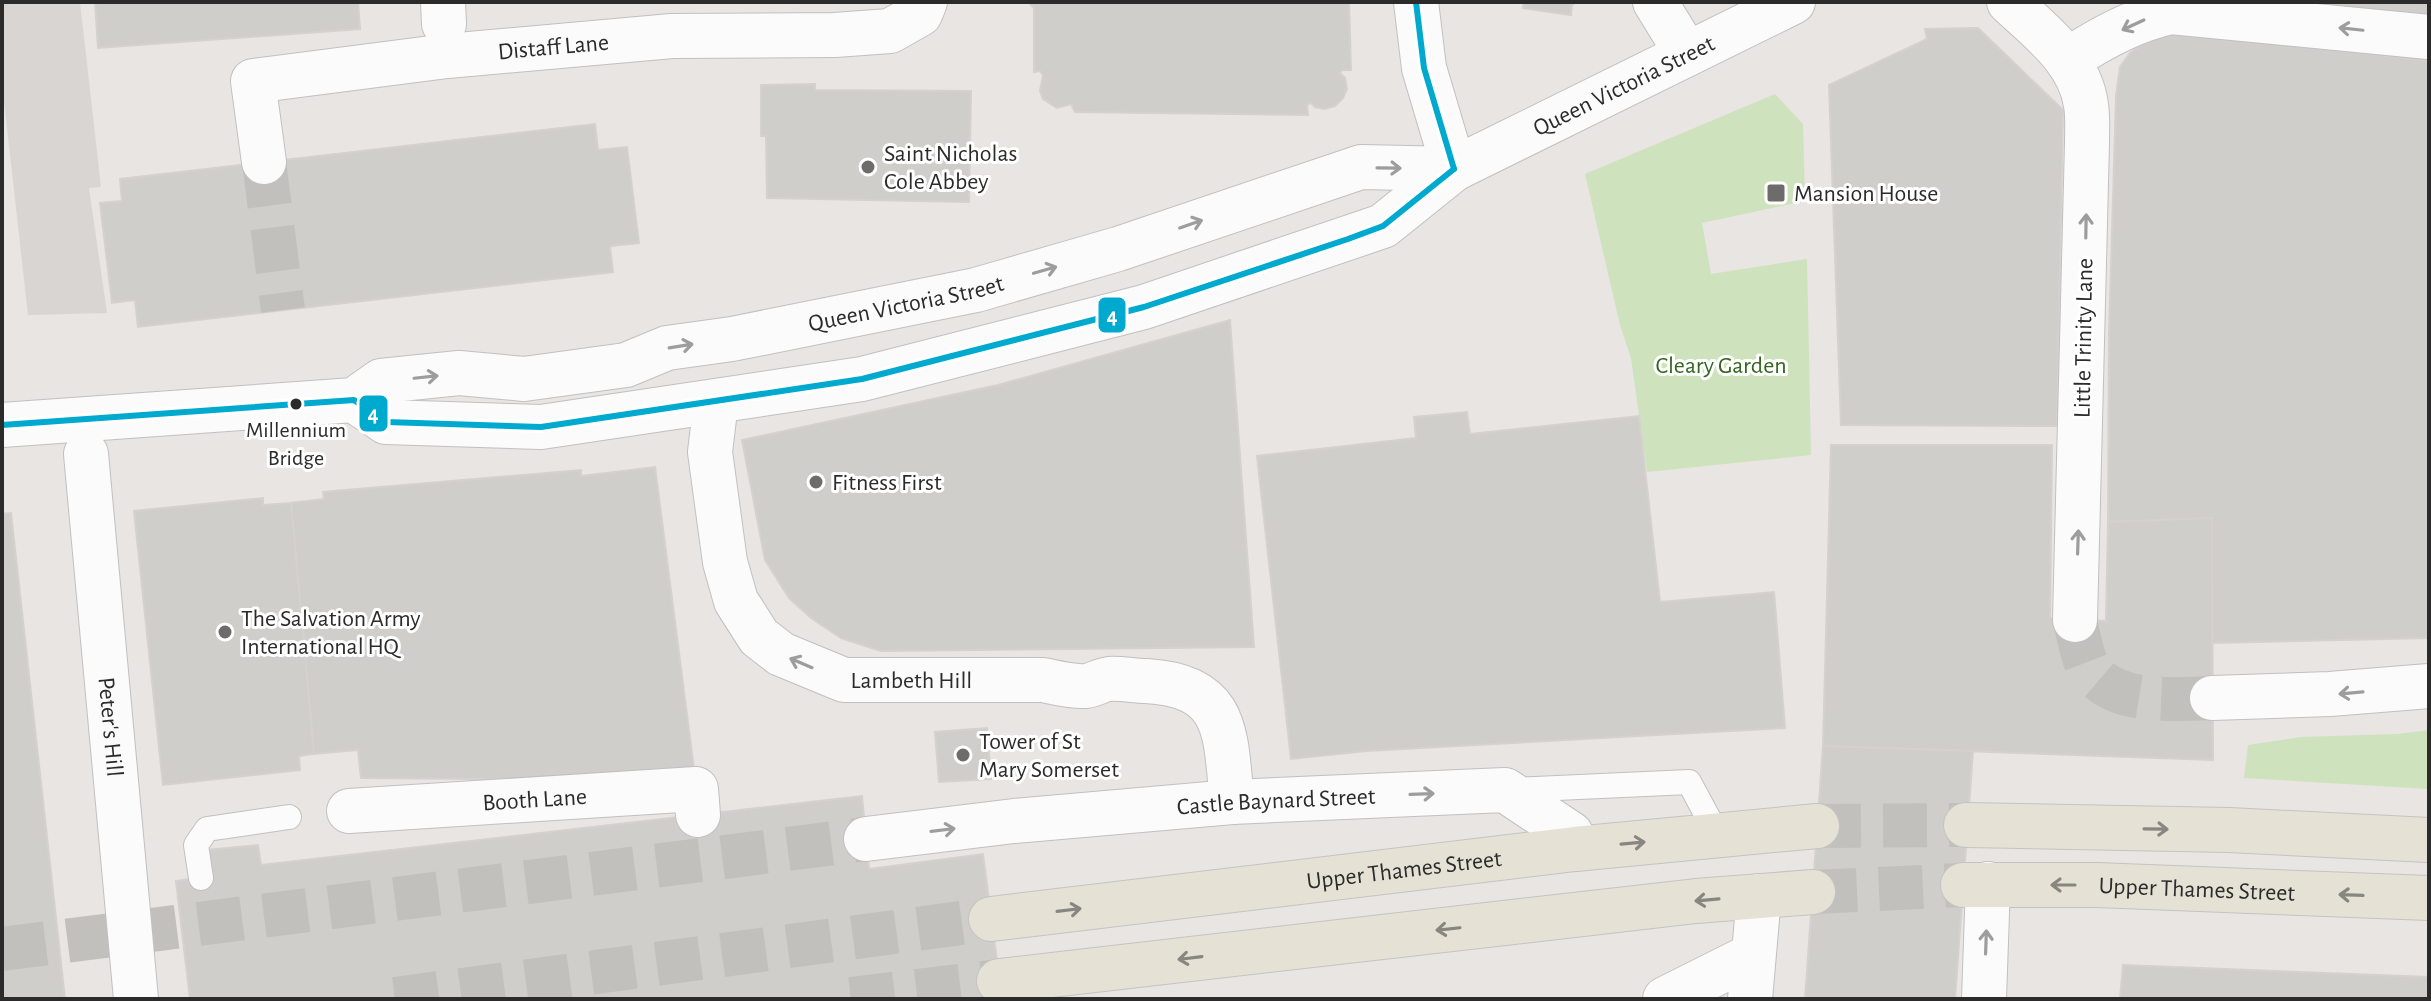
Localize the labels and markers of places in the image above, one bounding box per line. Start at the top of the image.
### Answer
place label: Saint Nicholas Cole Abbey [884,142,1017,194]
marker: Saint Nicholas Cole Abbey [859,158,877,176]
marker: Mansion House [1765,182,1787,204]
place label: Mansion House [1794,182,1938,206]
marker: Millennium Bridge [288,396,304,412]
place label: Millennium Bridge [246,419,346,469]
place label: Fitness First [832,471,942,495]
marker: Fitness First [807,473,825,491]
place label: The Salvation Army International HQ [241,607,420,659]
marker: The Salvation Army International HQ [216,623,234,641]
place label: Tower of St Mary Somerset [979,730,1119,782]
marker: Tower of St Mary Somerset [954,746,972,764]

